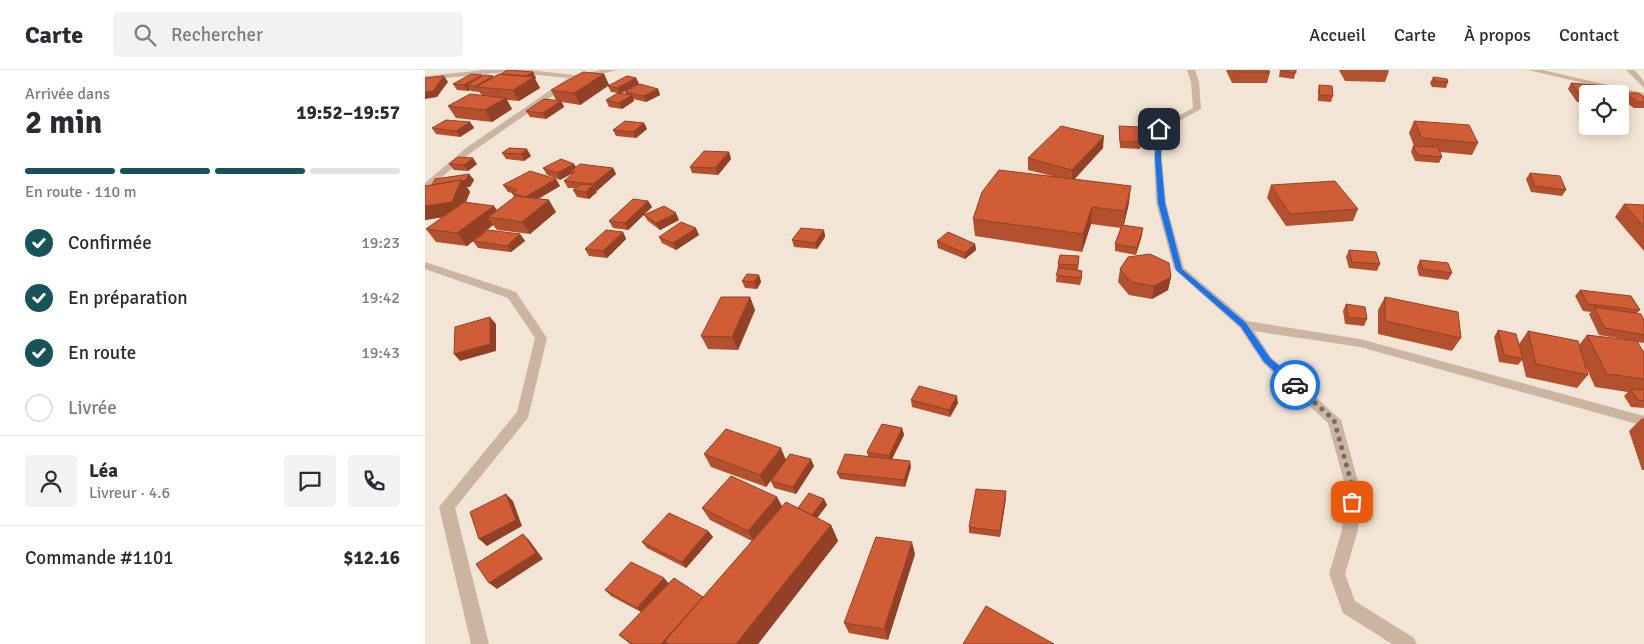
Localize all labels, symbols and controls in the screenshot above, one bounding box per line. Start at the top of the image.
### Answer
search box [113,12,463,57]
text: Carte [25,20,83,50]
icon: search [131,21,159,49]
text: Rechercher [171,23,263,47]
text: Accueil [1309,24,1366,46]
text: Carte [1394,24,1436,46]
text: À propos [1464,24,1531,46]
text: Contact [1559,24,1619,46]
text: Arrivée dans [25,84,110,104]
map controls [1579,85,1629,135]
button: locate [1579,85,1629,135]
text: 19:52–19:57 [296,101,400,125]
text: 2 min [25,103,102,142]
pin [1138,108,1180,150]
icon: home [1145,115,1173,143]
text: En route · 110 m [25,182,137,202]
icon: check [25,229,53,257]
text: Confirmée [68,231,152,255]
text: 19:23 [361,233,400,253]
icon: check [25,284,53,312]
text: En préparation [68,286,188,310]
text: 19:42 [361,288,400,308]
icon: check [25,339,53,367]
text: En route [68,341,136,365]
text: 19:43 [361,343,400,363]
courier [1270,360,1320,410]
icon: car [1281,371,1309,399]
text: Livrée [68,396,117,420]
button: person [25,455,77,507]
button: chat [284,455,336,507]
button: phone [348,455,400,507]
text: Léa [89,459,118,483]
pin [1331,481,1373,523]
text: Livreur · 4.6 [89,483,170,503]
icon: bag [1338,488,1366,516]
text: Commande #1101 [25,546,174,570]
text: $12.16 [343,546,400,570]

